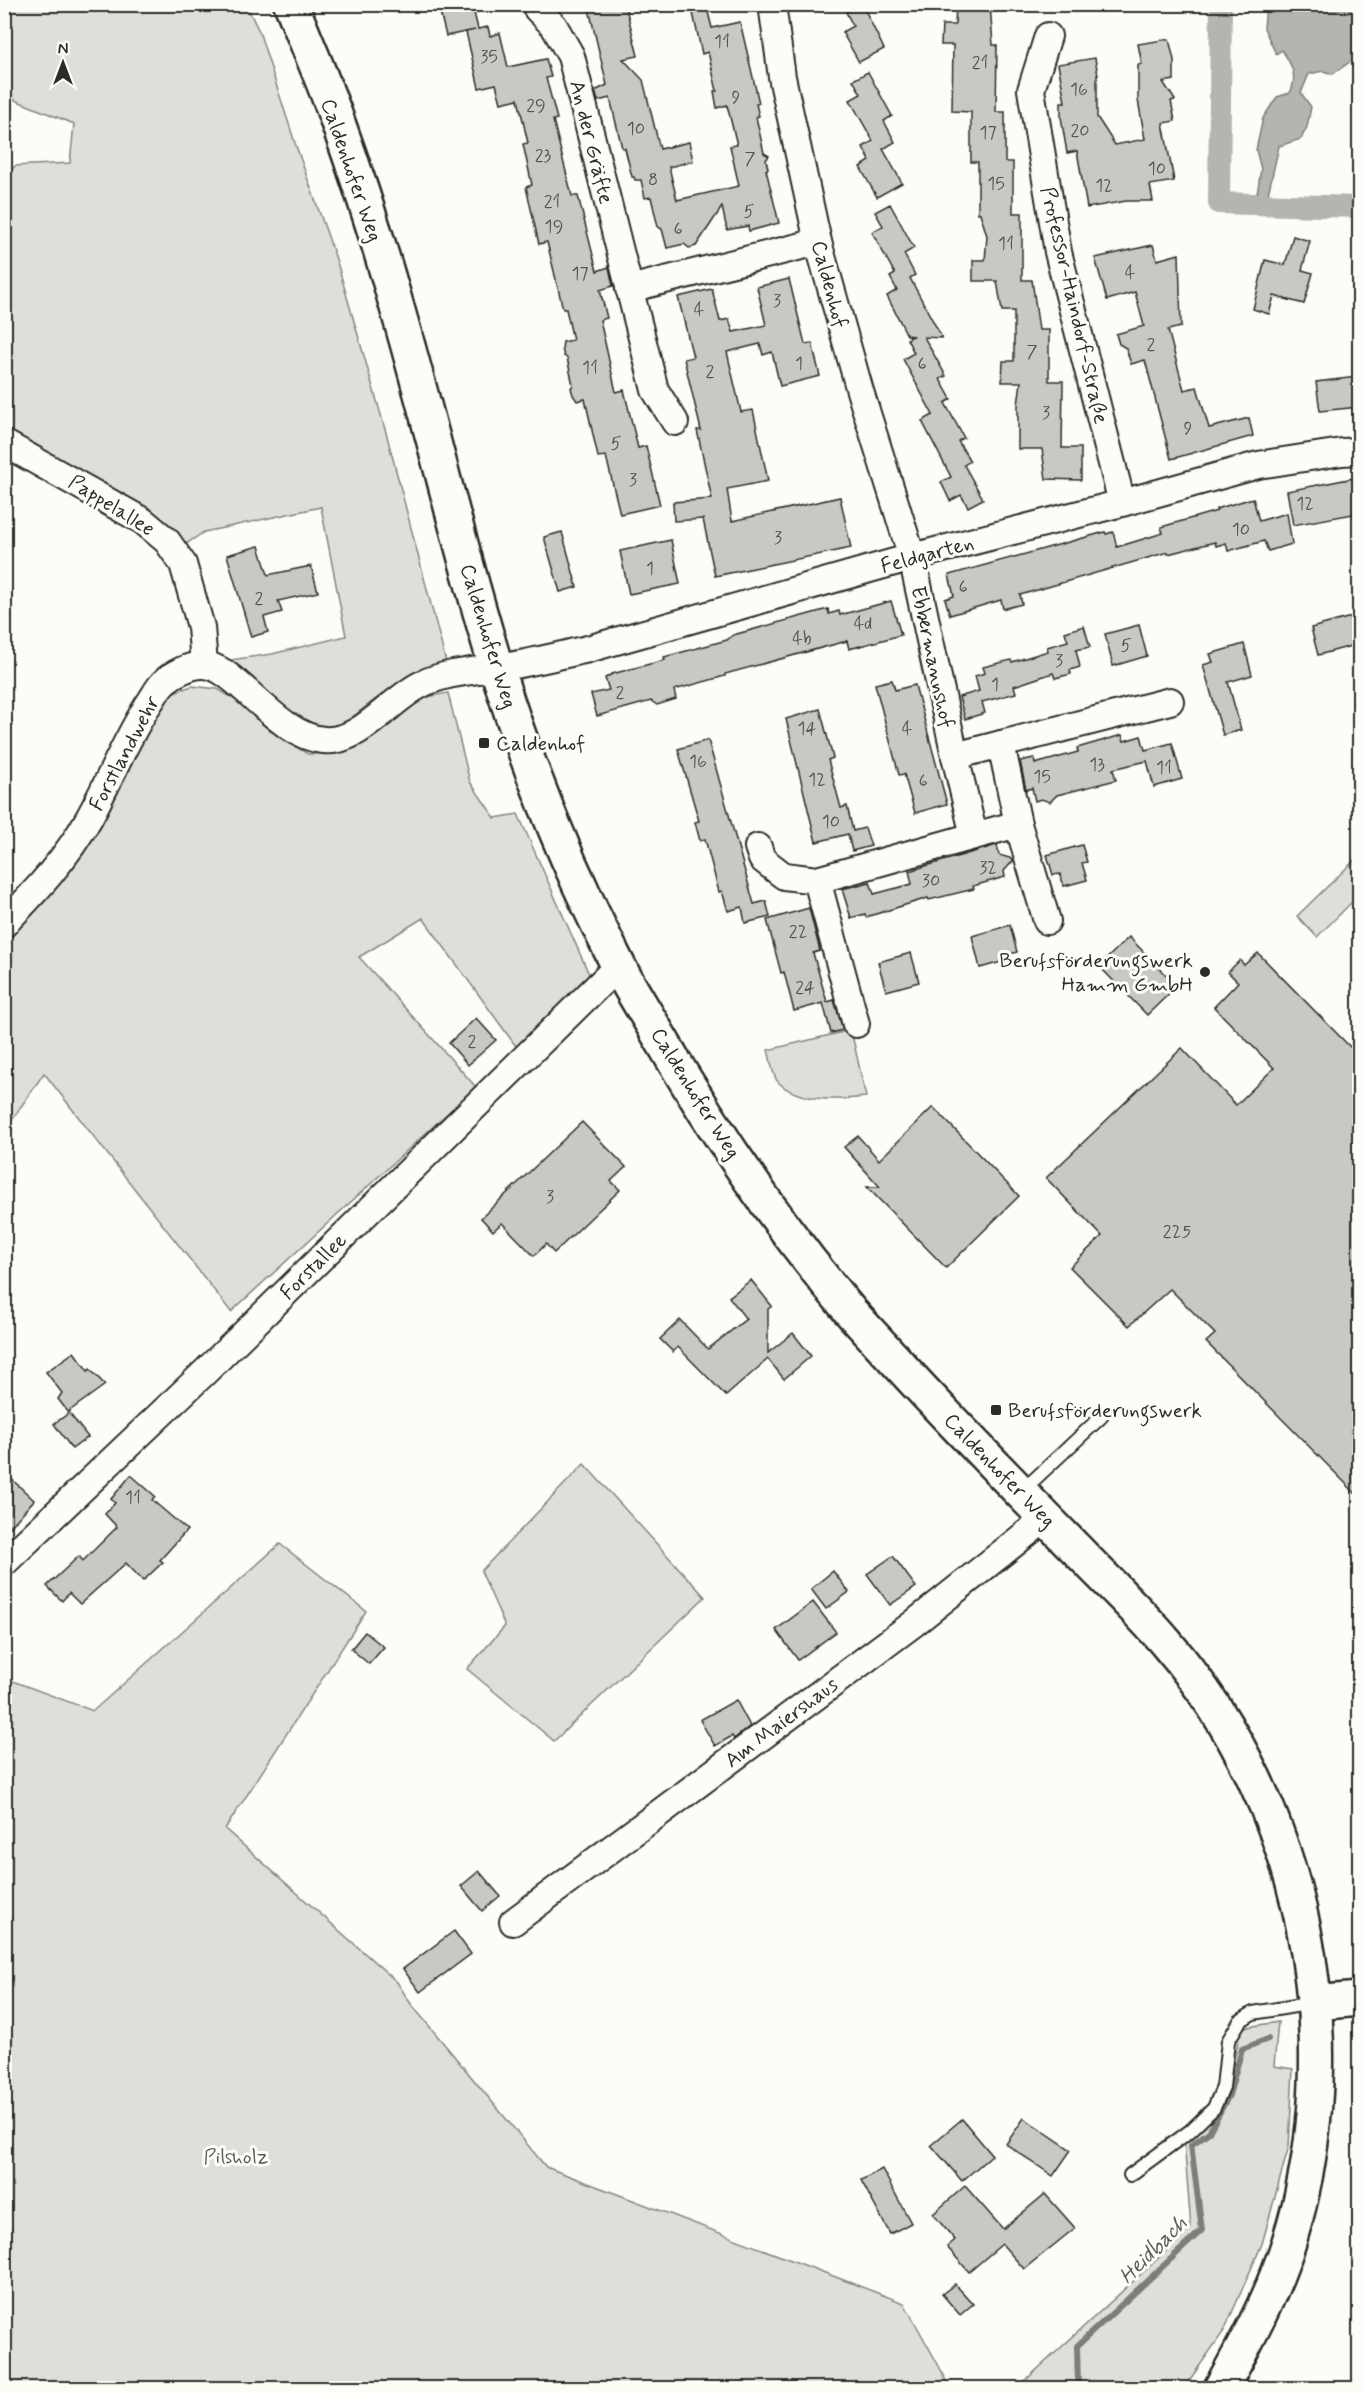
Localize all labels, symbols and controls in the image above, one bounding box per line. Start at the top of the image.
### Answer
house number: 11 [714,30,730,54]
north arrow [33,33,93,93]
text: N [58,39,68,60]
house number: 35 [480,45,498,69]
house number: 21 [972,51,988,75]
street label: An der Gräfte [562,77,620,207]
house number: 16 [1070,78,1088,102]
house number: 9 [732,86,741,110]
house number: 29 [526,94,546,118]
street label: Caldenhofer Weg [313,95,389,246]
house number: 10 [627,117,645,141]
house number: 20 [1070,119,1090,143]
house number: 17 [979,121,997,145]
house number: 23 [535,144,552,168]
house number: 7 [745,147,756,171]
house number: 10 [1148,157,1166,181]
house number: 8 [648,168,658,192]
house number: 15 [987,172,1005,196]
house number: 12 [1095,174,1113,198]
street label: Professor-Haindorf-Straße [1033,184,1115,426]
house number: 21 [544,190,560,214]
house number: 5 [744,200,755,224]
house number: 19 [545,215,563,239]
house number: 6 [673,217,683,241]
house number: 11 [998,232,1014,256]
street label: Caldenhof [804,237,854,331]
house number: 4 [1125,261,1135,285]
house number: 17 [571,262,589,286]
house number: 3 [773,289,781,313]
house number: 4 [694,298,704,322]
house number: 2 [1147,333,1156,357]
house number: 7 [1027,340,1038,364]
house number: 1 [795,352,803,376]
house number: 6 [917,352,927,376]
house number: 11 [582,356,598,380]
house number: 2 [706,360,715,384]
house number: 3 [1042,401,1050,425]
house number: 9 [1184,417,1193,441]
house number: 5 [611,432,622,456]
street label: Pappelallee [63,468,160,543]
house number: 3 [629,468,637,492]
house number: 12 [1296,492,1314,516]
house number: 10 [1232,518,1250,542]
house number: 3 [774,526,782,550]
street label: Feldgarten [878,529,977,581]
house number: 1 [646,557,654,581]
street label: Caldenhofer Weg [453,561,523,712]
house number: 6 [958,575,968,599]
street label: Ebbermannshof [903,584,961,731]
house number: 2 [255,587,264,611]
house number: 4d [854,612,872,636]
house number: 4b [792,627,812,651]
house number: 5 [1121,634,1132,658]
house number: 3 [1055,649,1063,673]
house number: 1 [991,673,999,697]
house number: 2 [616,681,625,705]
street label: Forstlandwehr [83,691,167,816]
house number: 14 [798,717,817,741]
house number: 4 [902,717,912,741]
place label: Caldenhof [496,730,585,758]
marker: Caldenhof [477,736,491,750]
house number: 16 [689,750,707,774]
house number: 13 [1089,753,1105,777]
house number: 11 [1156,756,1172,780]
house number: 15 [1033,765,1051,789]
house number: 12 [808,768,826,792]
house number: 6 [918,769,928,793]
house number: 10 [822,810,840,834]
house number: 32 [979,856,997,880]
house number: 30 [922,869,940,893]
house number: 22 [789,920,807,944]
place label: Berufsförderungswerk Hamm GmbH [999,947,1193,999]
marker: Berufsförderungswerk Hamm GmbH [1198,965,1212,979]
house number: 24 [795,976,815,1000]
street label: Caldenhofer Weg [644,1023,747,1164]
house number: 2 [468,1030,477,1054]
house number: 3 [546,1185,554,1209]
house number: 225 [1163,1220,1191,1244]
street label: Forstallee [274,1227,353,1306]
place label: Berufsförderungswerk [1008,1397,1202,1427]
marker: Berufsförderungswerk [989,1403,1003,1417]
street label: Caldenhofer Weg [937,1407,1061,1534]
house number: 11 [125,1486,141,1510]
street label: Am Maiershaus [719,1671,844,1775]
park label: Pilsholz [204,2143,268,2171]
water label: Heidbach [1113,2210,1194,2291]

